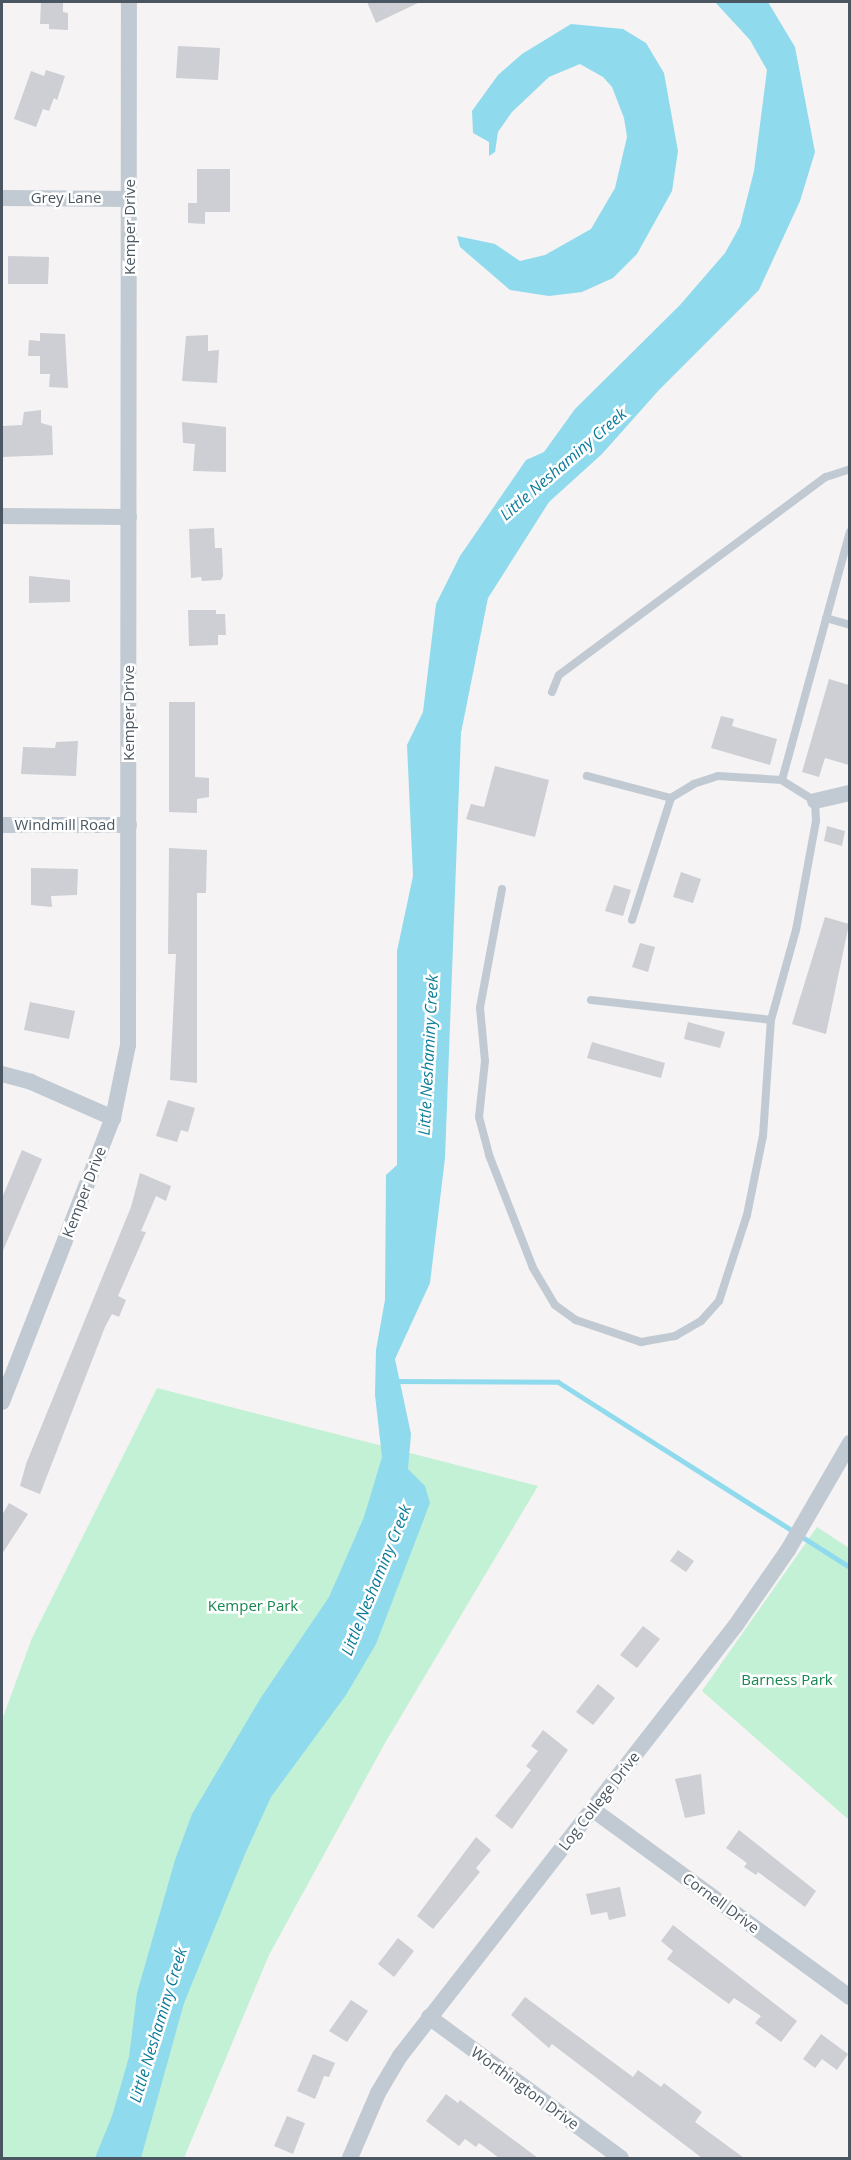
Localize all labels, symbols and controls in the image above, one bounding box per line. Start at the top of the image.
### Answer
street label: Kemper Drive [121,179,139,275]
street label: Grey Lane [31,189,101,207]
water label: Little Neshaminy Creek [496,404,630,524]
street label: Kemper Drive [120,665,138,761]
street label: Windmill Road [15,816,115,834]
water label: Little Neshaminy Creek [414,974,442,1136]
street label: Kemper Drive [58,1144,110,1240]
water label: Little Neshaminy Creek [337,1502,415,1658]
park label: Kemper Park [208,1597,298,1615]
park label: Barness Park [741,1671,833,1689]
street label: Log College Drive [555,1748,643,1854]
street label: Cornell Drive [679,1869,763,1937]
water label: Little Neshaminy Creek [125,1945,191,2105]
street label: Worthington Drive [468,2043,582,2133]

